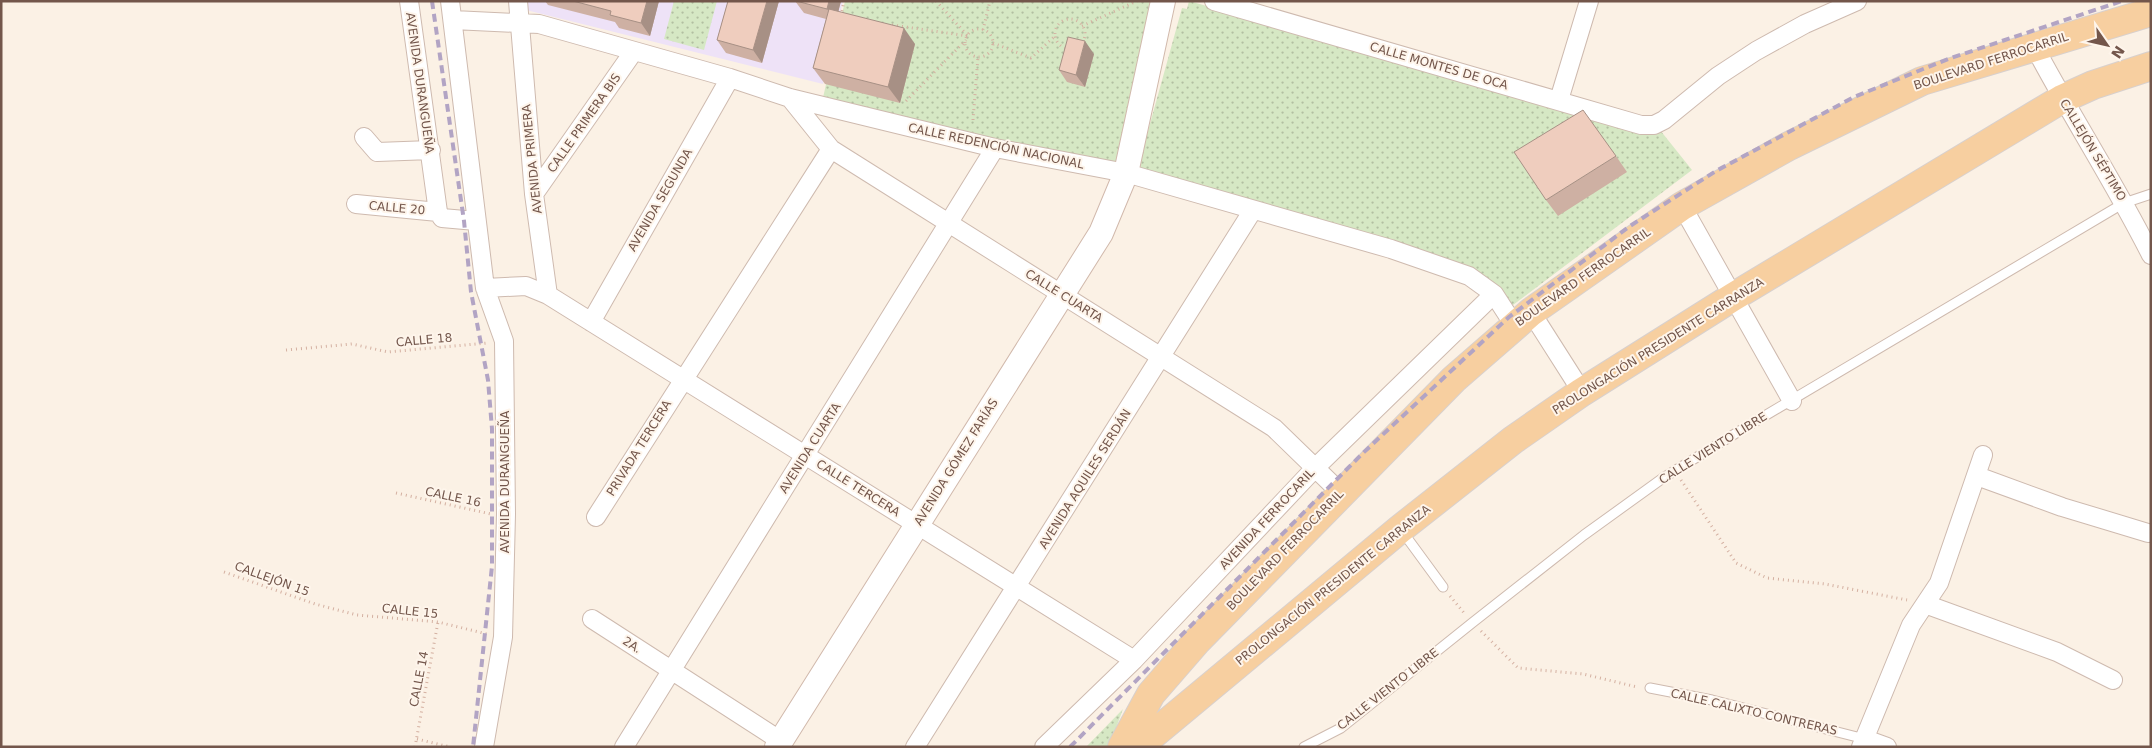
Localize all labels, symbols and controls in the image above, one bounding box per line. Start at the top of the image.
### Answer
street label: AVENIDA DURANGUEÑA [403,11,438,155]
north arrow [2082,20,2132,70]
street label: BOULEVARD FERROCARRIL [1912,29,2070,93]
street label: CALLE MONTES DE OCA [1368,40,1510,93]
text: N [2108,43,2128,62]
street label: CALLE PRIMERA BIS [545,71,623,175]
street label: CALLEJÓN SÉPTIMO [2057,96,2130,204]
street label: AVENIDA PRIMERA [519,103,545,214]
street label: CALLE REDENCIÓN NACIONAL [907,120,1086,172]
street label: AVENIDA SEGUNDA [625,145,696,254]
street label: CALLE 20 [368,199,426,217]
street label: BOULEVARD FERROCARRIL [1513,225,1653,329]
street label: CALLE CUARTA [1023,267,1106,326]
street label: PROLONGACIÓN PRESIDENTE CARRANZA [1549,274,1767,417]
street label: CALLE 18 [395,331,453,349]
street label: AVENIDA GÓMEZ FARÍAS [910,395,1001,528]
street label: PRIVADA TERCERA [604,397,675,499]
street label: AVENIDA CUARTA [776,399,844,496]
street label: AVENIDA AQUILES SERDÁN [1035,406,1134,551]
street label: CALLE VIENTO LIBRE [1656,409,1770,487]
street label: AVENIDA DURANGUEÑA [497,410,512,553]
street label: CALLE TERCERA [814,457,903,520]
street label: AVENIDA FERROCARIL [1217,466,1318,572]
street label: CALLE 16 [424,484,482,510]
street label: BOULEVARD FERROCARRIL [1224,487,1346,613]
street label: PROLONGACIÓN PRESIDENTE CARRANZA [1232,501,1434,668]
street label: CALLEJÓN 15 [233,558,312,599]
street label: CALLE 15 [381,601,439,621]
street label: 2A. [620,634,644,656]
street label: CALLE VIENTO LIBRE [1335,645,1441,733]
street label: CALLE 14 [407,650,431,708]
street label: CALLE CALIXTO CONTRERAS [1669,686,1839,738]

